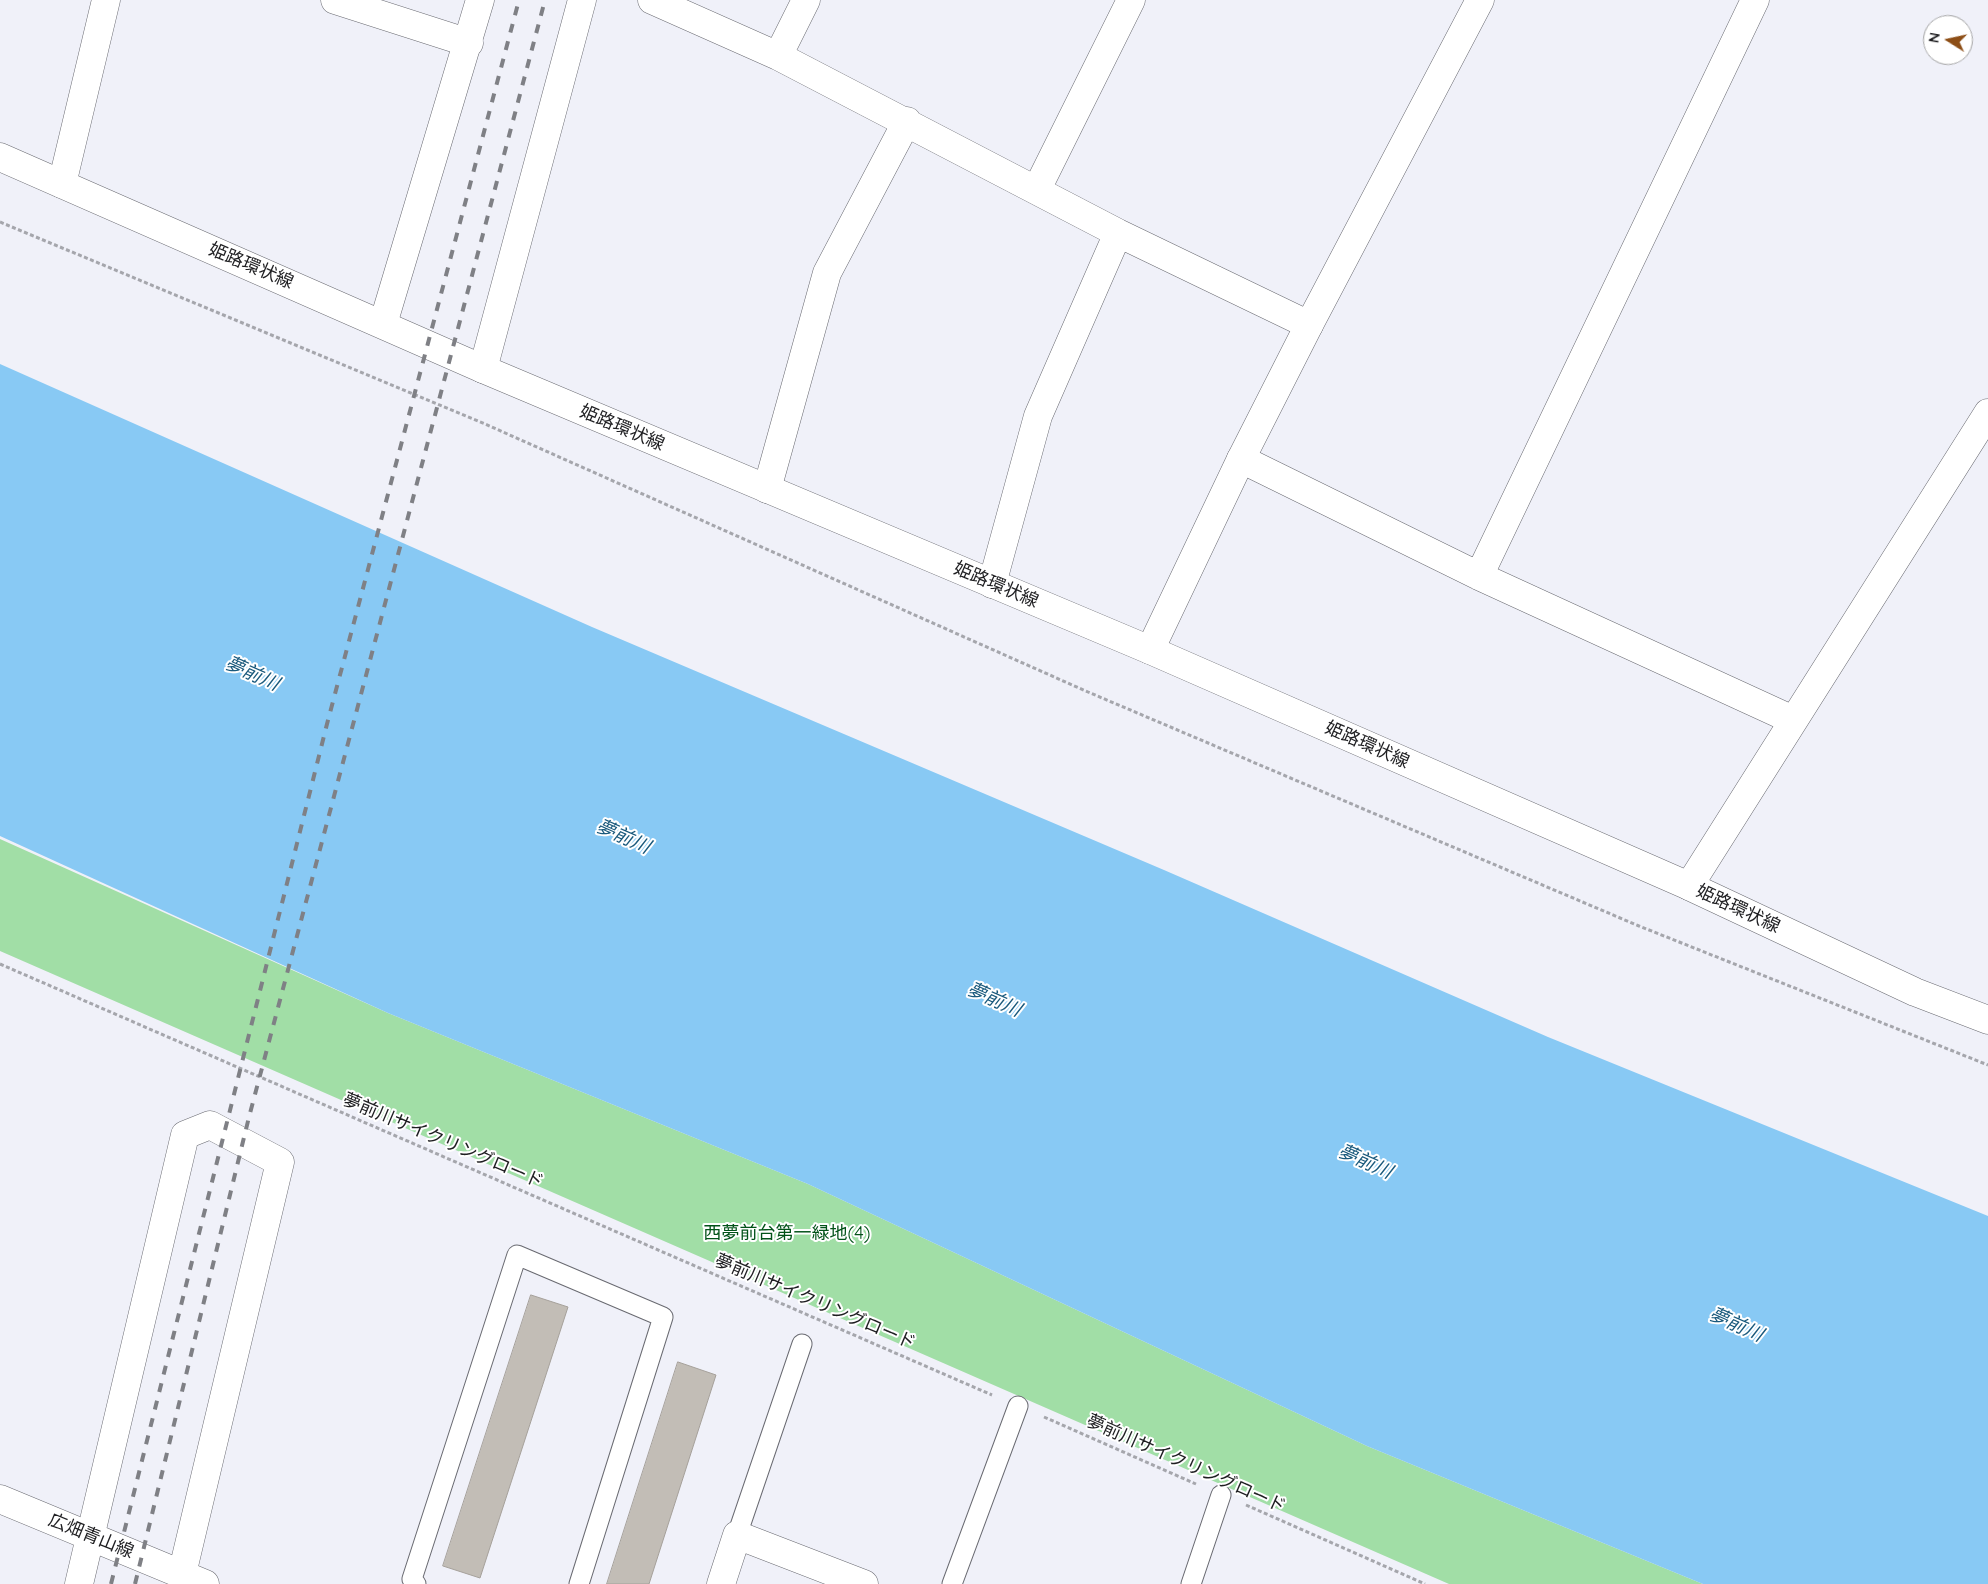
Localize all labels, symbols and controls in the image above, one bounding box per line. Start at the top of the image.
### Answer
north arrow [1923,15,1973,65]
text: N [1924,31,1944,44]
street label: 姫路環状線 [205,238,297,294]
street label: 姫路環状線 [576,400,668,456]
street label: 姫路環状線 [950,557,1042,613]
water label: 夢前川 [221,652,283,696]
street label: 姫路環状線 [1321,717,1413,773]
water label: 夢前川 [592,815,654,859]
street label: 姫路環状線 [1693,880,1783,938]
water label: 夢前川 [963,978,1025,1022]
street label: 夢前川サイクリングロード [339,1089,547,1193]
water label: 夢前川 [1334,1140,1396,1184]
park label: 西夢前台第一緑地(4) [704,1223,870,1245]
street label: 夢前川サイクリングロード [711,1250,919,1354]
water label: 夢前川 [1705,1303,1767,1347]
street label: 夢前川サイクリングロード [1083,1410,1289,1518]
street label: 広畑青山線 [45,1509,137,1563]

